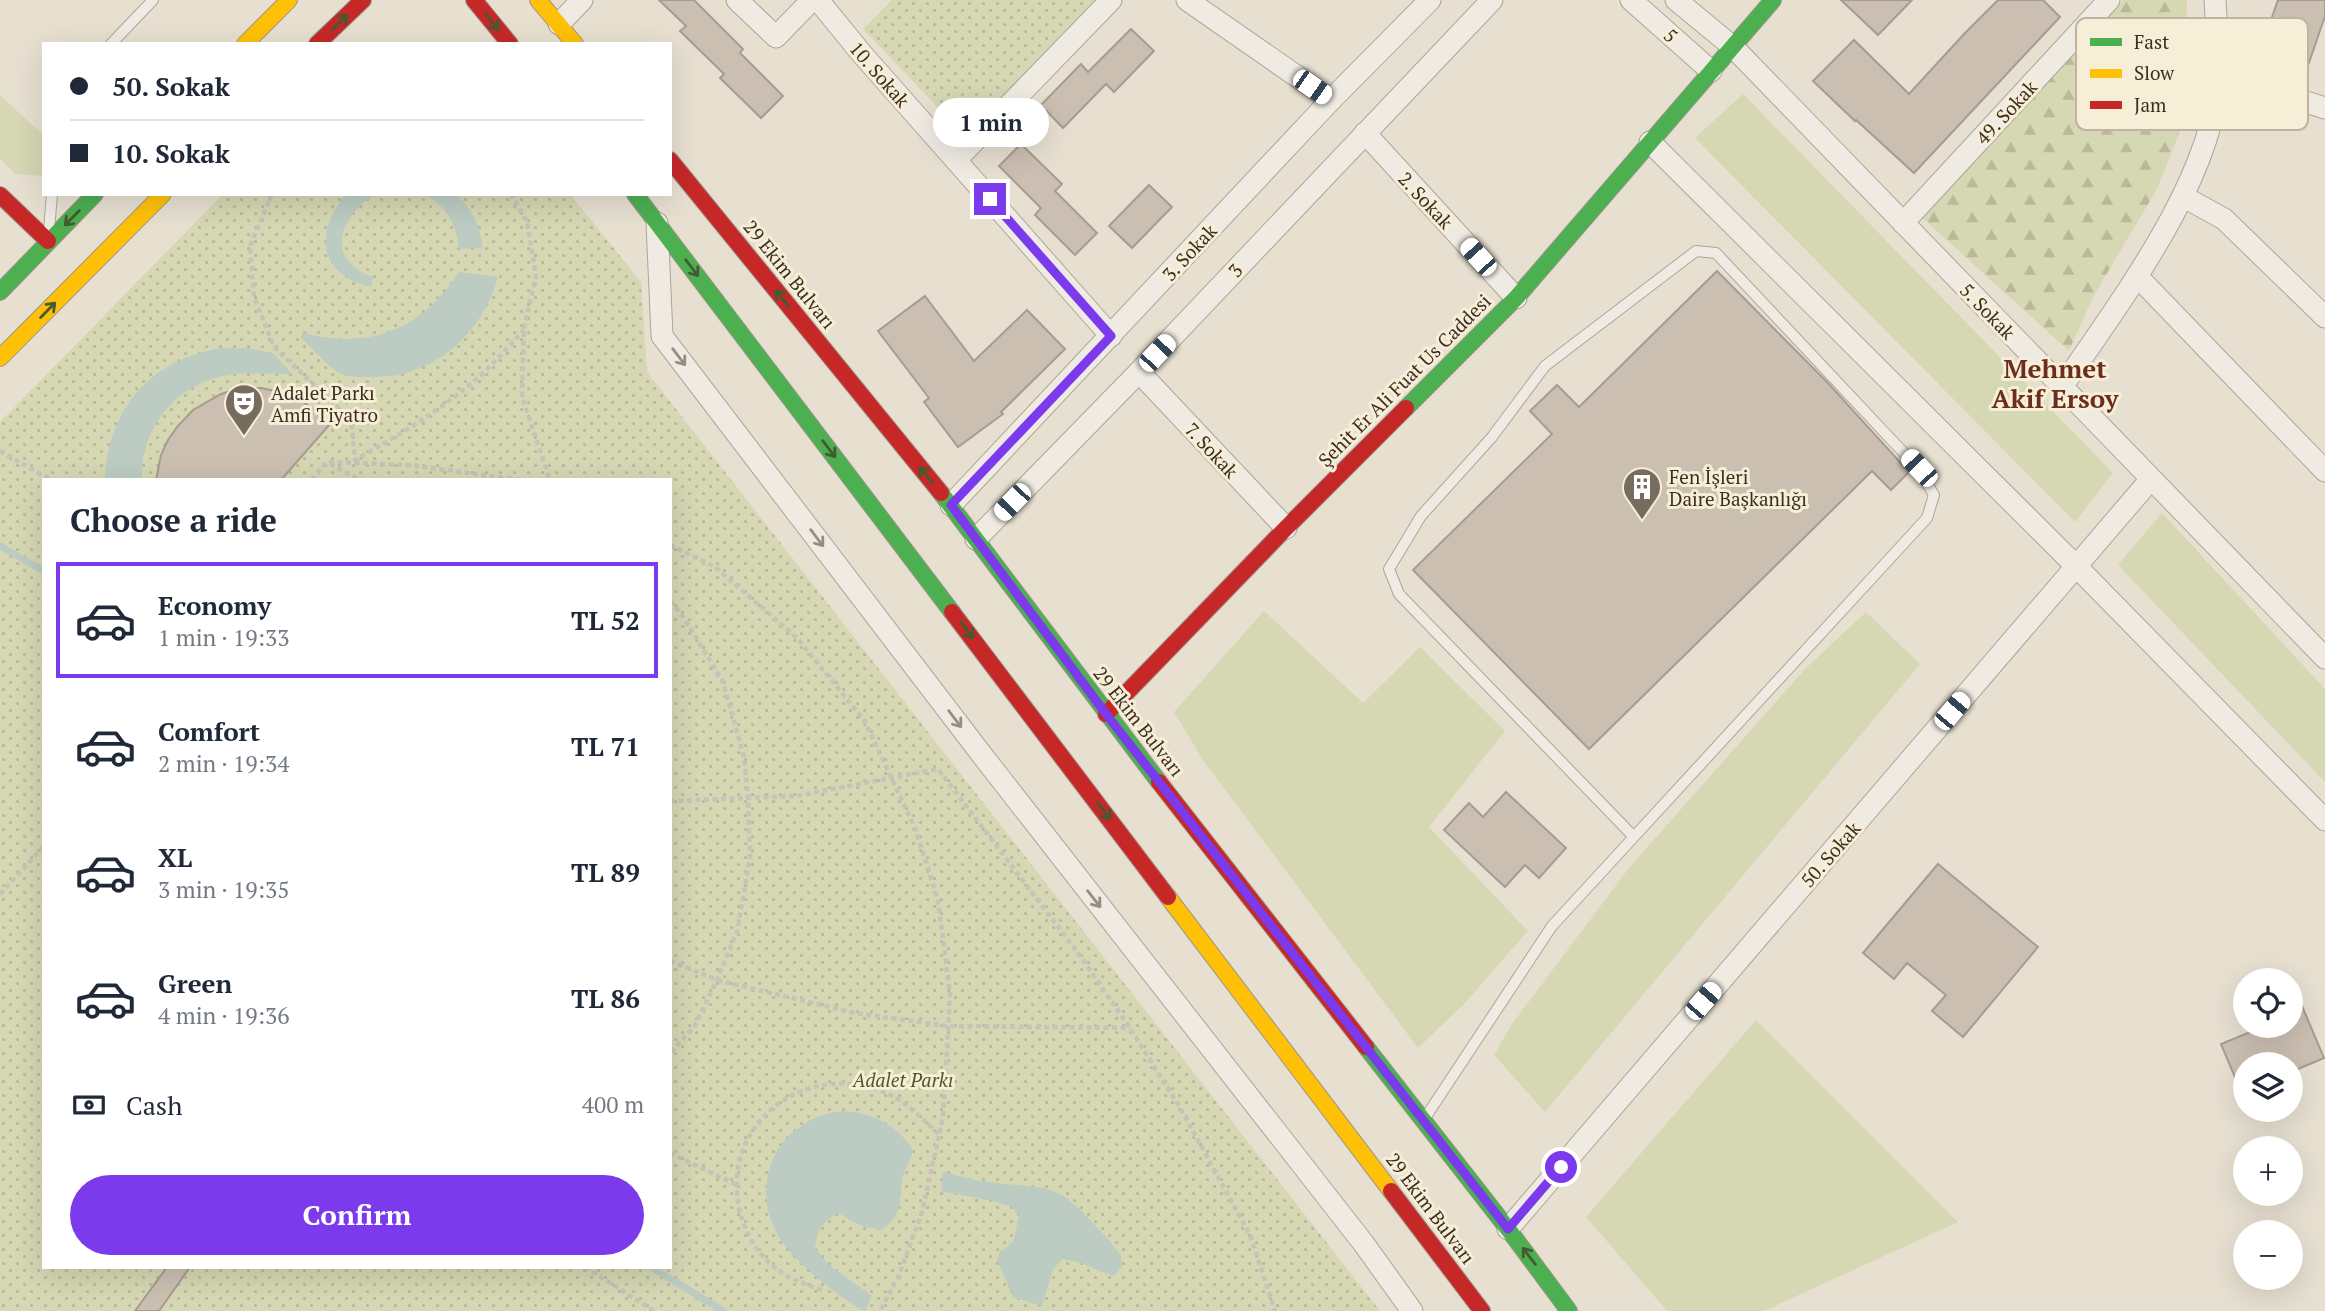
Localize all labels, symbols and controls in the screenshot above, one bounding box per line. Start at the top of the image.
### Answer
one-way arrow [331,13,348,30]
one-way arrow [484,13,500,31]
legend [2076,18,2308,130]
street label: 5 [1659,22,1683,48]
text: Fast [2134,29,2169,54]
street label: 10. Sokak [845,36,916,112]
text: Slow [2134,60,2175,85]
car [1289,66,1336,108]
text: 50. Sokak [112,69,230,103]
street label: 49. Sokak [1970,74,2042,150]
text: Jam [2134,92,2167,117]
callout: 1 min [932,97,1048,146]
text: 1 min [960,107,1022,138]
text: 10. Sokak [112,136,230,170]
street label: 2. Sokak [1393,166,1459,234]
route end [974,183,1006,215]
one-way arrow [63,209,80,226]
street label: 29 Ekim Bulvarı [738,214,842,334]
street label: 3. Sokak [1156,218,1222,286]
car [1457,234,1500,280]
one-way arrow [684,258,699,276]
street label: 3 [1222,258,1248,282]
street label: 5. Sokak [1955,277,2021,345]
street label: Şehit Er Ali Fuat Us Caddesi [1312,288,1496,472]
one-way arrow [775,290,790,308]
one-way arrow [39,302,56,319]
car [1135,330,1180,376]
one-way arrow [671,348,686,366]
district label: Mehmet Akif Ersoy [1992,351,2120,415]
place label: Adalet Parkı Amfi Tiyatro [271,380,378,427]
theatre icon: Adalet Parkı Amfi Tiyatro [223,382,265,437]
street label: 7. Sokak [1180,417,1244,483]
one-way arrow [822,439,837,458]
car [1897,445,1942,491]
place label: Fen İşleri Daire Başkanlığı [1669,464,1807,511]
one-way arrow [918,466,934,484]
building icon: Fen İşleri Daire Başkanlığı [1621,466,1663,521]
car [990,480,1035,524]
text: Choose a ride [70,499,277,541]
one-way arrow [809,528,824,547]
text: Economy [158,588,271,622]
icon: car [74,589,137,652]
text: TL 52 [571,603,640,637]
one-way arrow [959,620,974,639]
text: 1 min · 19:33 [158,622,290,653]
street label: 29 Ekim Bulvarı [1088,661,1190,781]
car [1931,688,1974,734]
one-way arrow [947,709,962,728]
text: Comfort [158,714,260,748]
icon: car [74,715,137,778]
text: TL 71 [571,729,640,763]
text: 2 min · 19:34 [158,748,290,779]
one-way arrow [1097,802,1112,820]
street label: 50. Sokak [1795,816,1866,892]
text: XL [158,840,192,874]
icon: car [74,841,137,904]
text: TL 89 [571,855,640,889]
text: 3 min · 19:35 [158,874,290,905]
one-way arrow [1087,889,1102,907]
text: Green [158,966,232,1000]
icon: car [74,967,137,1030]
map controls [2233,968,2303,1290]
button: locate [2233,968,2303,1038]
car [1682,978,1725,1024]
text: TL 86 [571,981,640,1015]
text: 4 min · 19:36 [158,1000,290,1031]
button: layers [2233,1052,2303,1122]
park label: Adalet Parkı [852,1067,953,1092]
icon: cash [70,1086,108,1124]
text: Cash [126,1088,182,1122]
text: 400 m [582,1089,644,1120]
button: + [2233,1136,2303,1206]
street label: 29 Ekim Bulvarı [1381,1147,1481,1269]
route start [1545,1151,1577,1183]
button: Confirm [70,1175,644,1255]
button: − [2233,1220,2303,1290]
one-way arrow [1521,1248,1536,1266]

